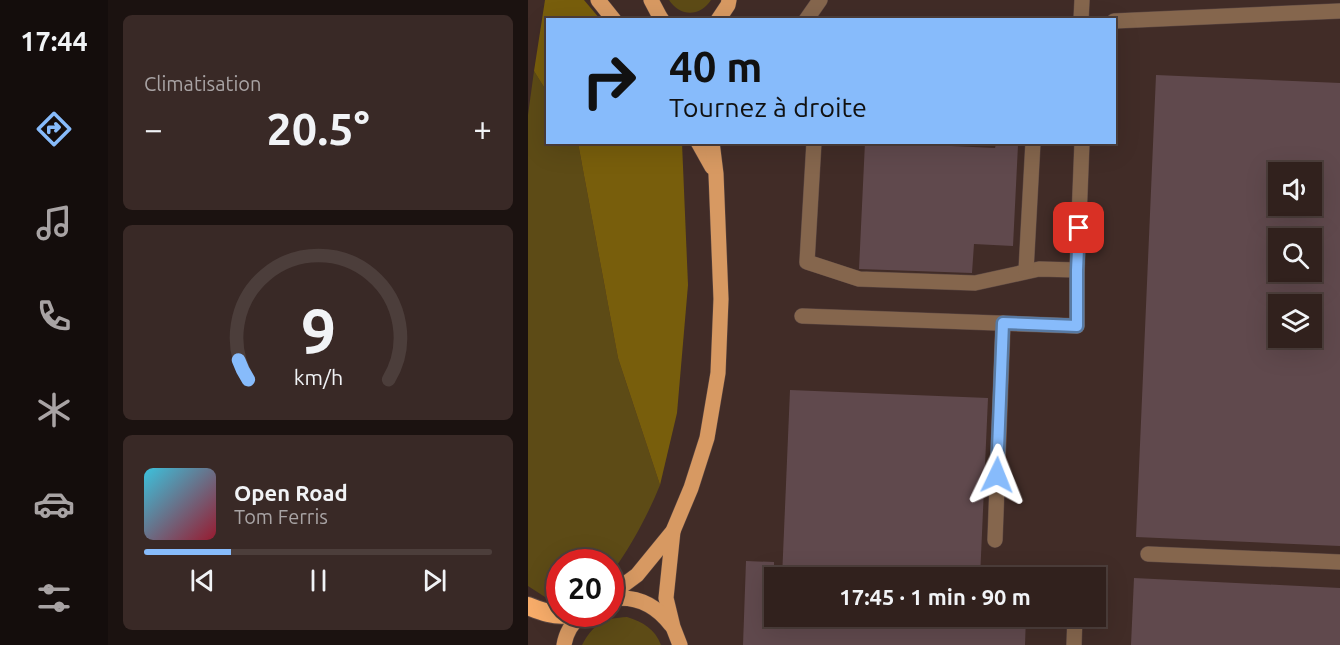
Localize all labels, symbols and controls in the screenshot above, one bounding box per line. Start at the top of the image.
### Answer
text: 17:44 [20,26,88,56]
icon: right [570,42,648,120]
text: 40 m [669,43,763,90]
text: Climatisation [144,72,261,95]
text: Tournez à droite [669,92,867,122]
text: 20.5° [266,103,370,154]
icon: directions [33,108,75,150]
text: − [144,110,163,147]
text: + [473,110,492,147]
map controls [1268,162,1322,348]
button: sound [1268,162,1322,216]
icon: music [33,202,75,244]
pin [1053,202,1104,253]
icon: arrive [1062,211,1095,244]
button: search [1268,228,1322,282]
button: layers [1268,294,1322,348]
icon: phone [33,295,75,337]
text: 9 [300,296,336,366]
text: km/h [293,365,343,389]
icon: climate [33,389,75,431]
position arrow [965,443,1029,507]
text: Open Road [234,480,348,505]
icon: car [33,483,75,525]
text: Tom Ferris [234,505,328,528]
speed limit sign: 20 [546,549,624,627]
icon: previous [186,564,219,597]
icon: pause [302,564,335,597]
icon: next [418,564,451,597]
icon: filters [33,577,75,619]
text: 17:45 · 1 min · 90 m [839,584,1031,609]

